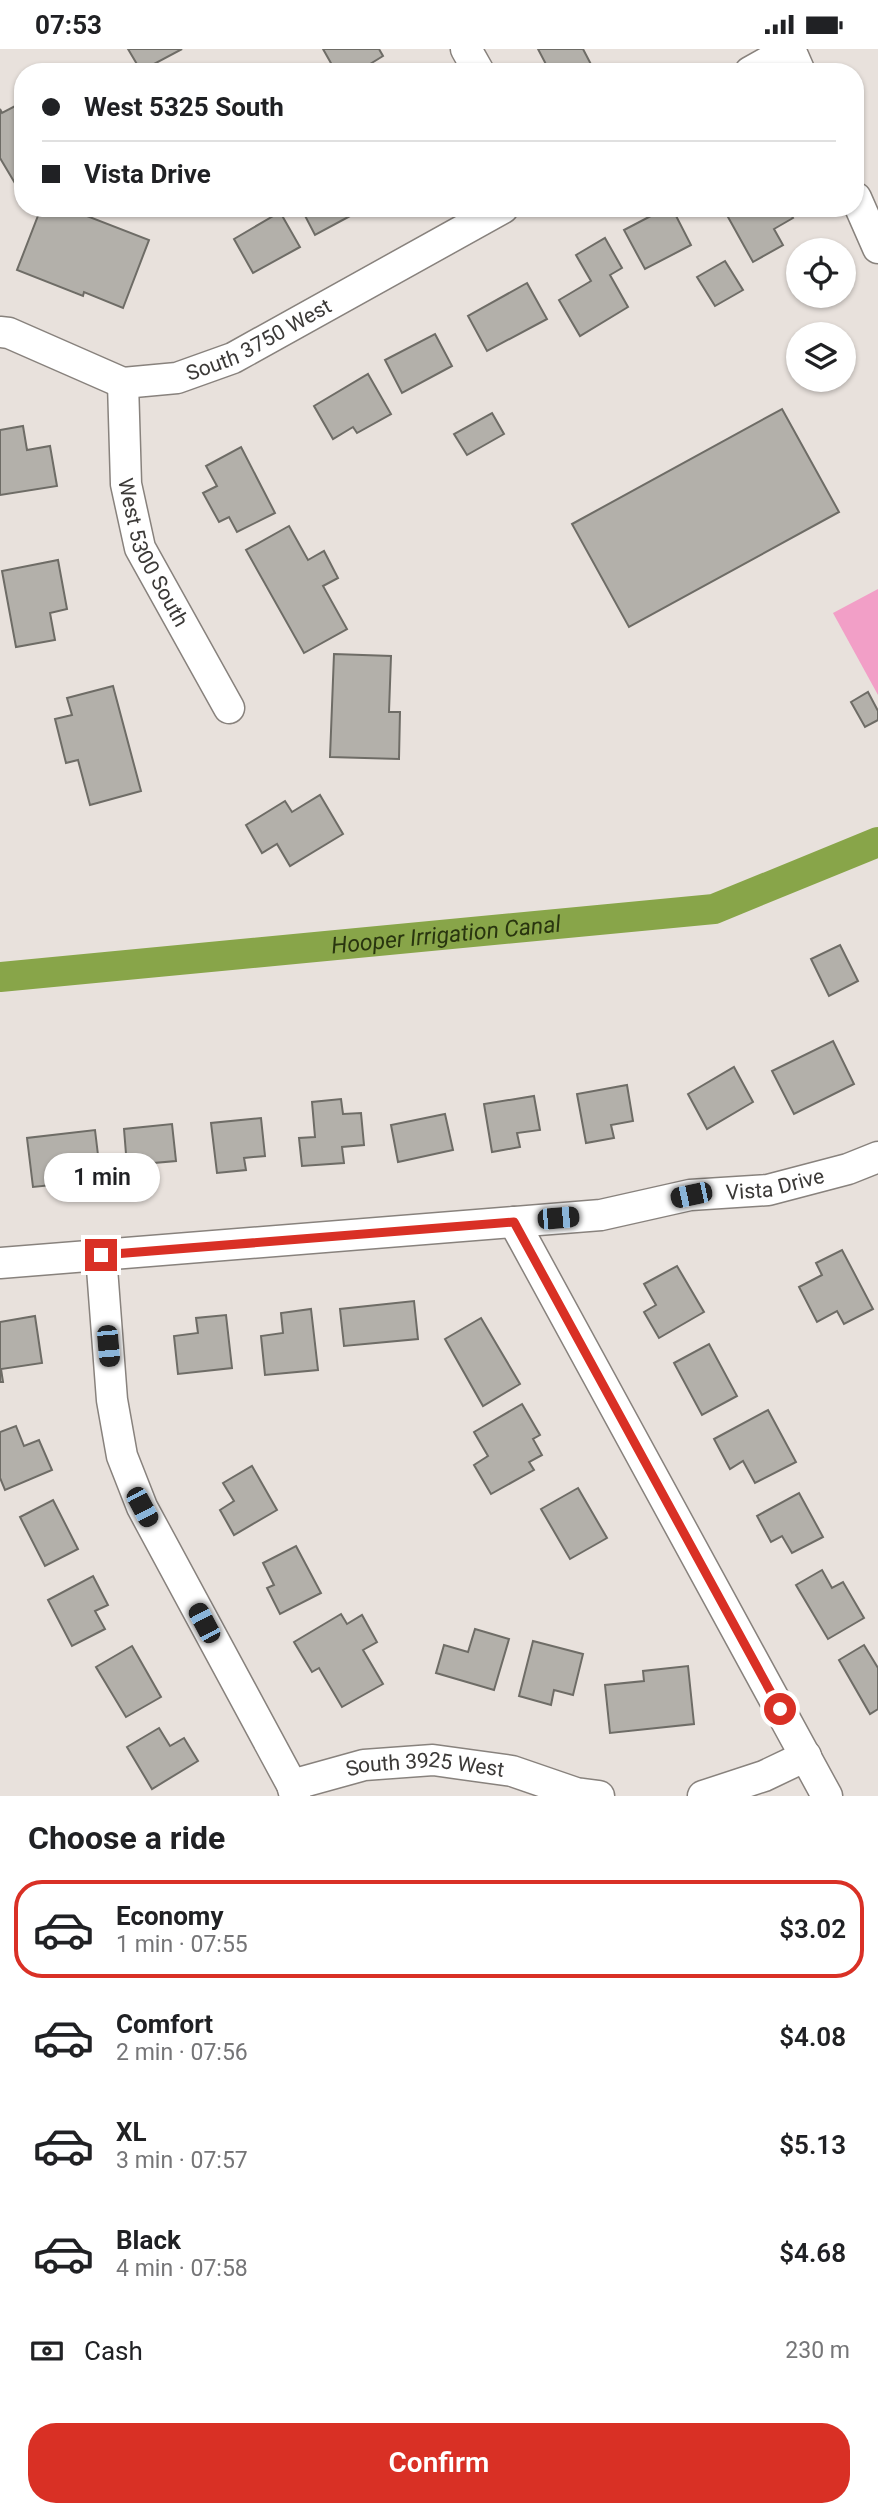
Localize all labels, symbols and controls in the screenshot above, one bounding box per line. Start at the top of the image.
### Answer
text: 07:53 [35,10,102,40]
text: West 5325 South [84,92,284,122]
text: Vista Drive [84,159,211,189]
map controls [786,238,856,392]
button: locate [786,238,856,308]
street label: South 3750 West [183,294,335,386]
button: layers [786,322,856,392]
street label: West 5300 South [113,476,193,631]
water label: Hooper Irrigation Canal [330,911,563,959]
callout: 1 min [43,1153,159,1203]
text: 1 min [73,1164,131,1191]
street label: Vista Drive [725,1164,827,1205]
car [669,1180,714,1210]
car [537,1206,580,1230]
route end [85,1239,117,1271]
car [96,1324,121,1368]
car [123,1484,162,1530]
car [185,1600,224,1646]
route start [764,1693,796,1725]
street label: South 3925 West [343,1748,506,1782]
text: Choose a ride [28,1819,225,1857]
icon: car [32,1898,95,1961]
text: Economy [116,1901,223,1931]
text: $3.02 [779,1914,846,1944]
text: 1 min · 07:55 [116,1931,248,1958]
icon: car [32,2006,95,2069]
text: Comfort [116,2009,213,2039]
text: $4.08 [779,2022,846,2052]
text: 2 min · 07:56 [116,2039,248,2066]
icon: car [32,2114,95,2177]
text: XL [116,2117,147,2147]
text: $5.13 [779,2130,846,2160]
text: 3 min · 07:57 [116,2147,248,2174]
icon: car [32,2222,95,2285]
text: Black [116,2225,181,2255]
text: $4.68 [779,2238,846,2268]
text: 4 min · 07:58 [116,2255,248,2282]
icon: cash [28,2332,66,2370]
text: Cash [84,2336,143,2366]
text: 230 m [785,2337,850,2364]
button: Confirm [28,2423,850,2503]

